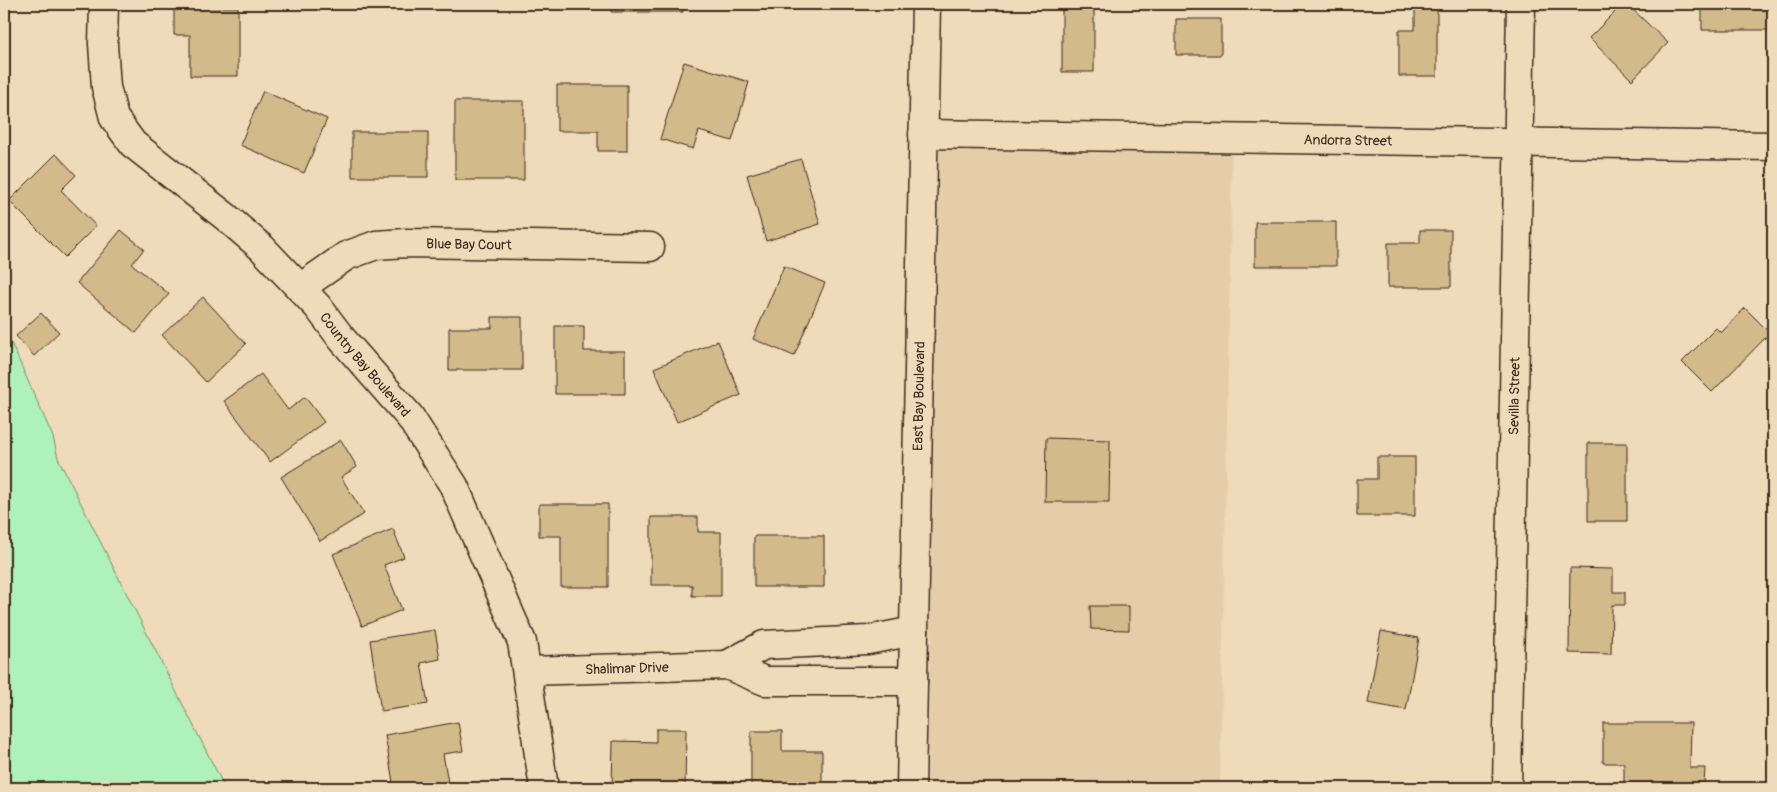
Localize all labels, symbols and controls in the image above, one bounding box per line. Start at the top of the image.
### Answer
street label: Andorra Street [1303,131,1393,149]
street label: Blue Bay Court [426,235,512,253]
street label: Country Bay Boulevard [317,309,414,420]
street label: East Bay Boulevard [909,341,928,451]
street label: Sevilla Street [1505,356,1523,435]
street label: Shalimar Drive [585,658,669,678]

